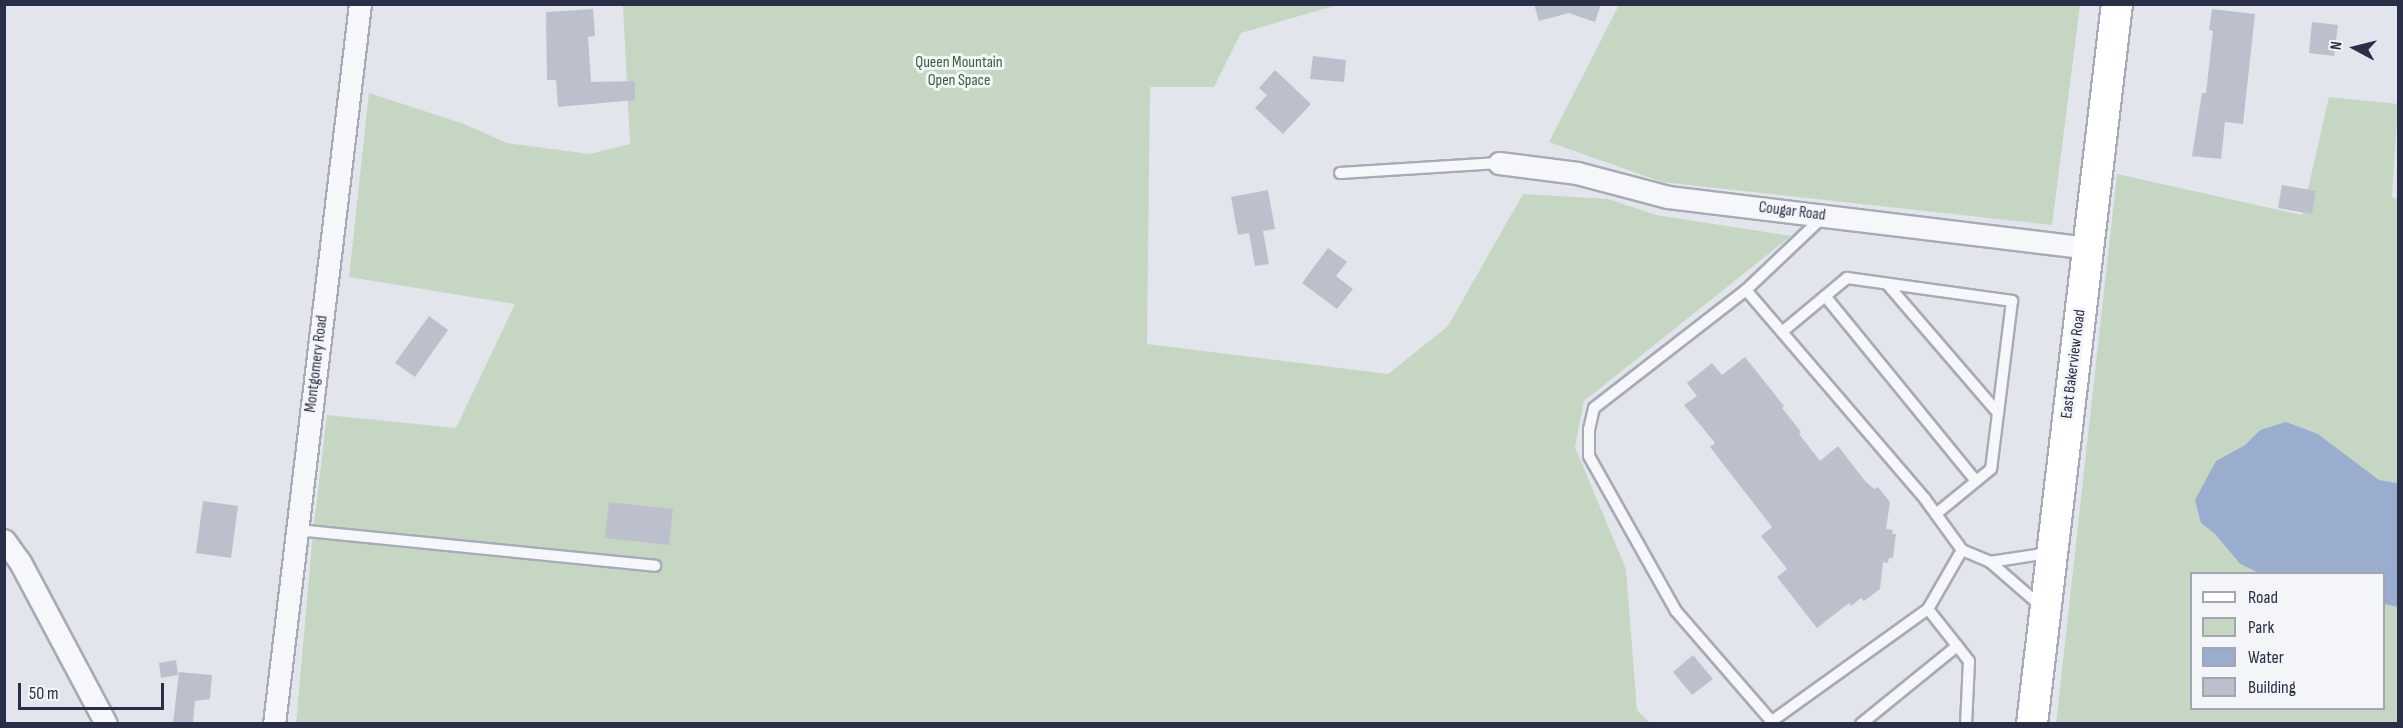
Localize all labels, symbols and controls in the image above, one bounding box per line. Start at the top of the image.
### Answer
north arrow [2325,18,2385,78]
text: N [2327,40,2347,51]
park label: Queen Mountain Open Space [915,53,1003,91]
street label: Cougar Road [1758,198,1826,226]
street label: East Bakerview Road [2058,308,2090,420]
street label: Montgomery Road [302,314,332,414]
legend [2190,572,2385,710]
text: Road [2248,587,2278,608]
text: Park [2248,617,2274,638]
text: Water [2248,647,2284,668]
scale bar [21,671,166,709]
text: Building [2248,677,2296,698]
text: 50 m [29,683,59,704]

